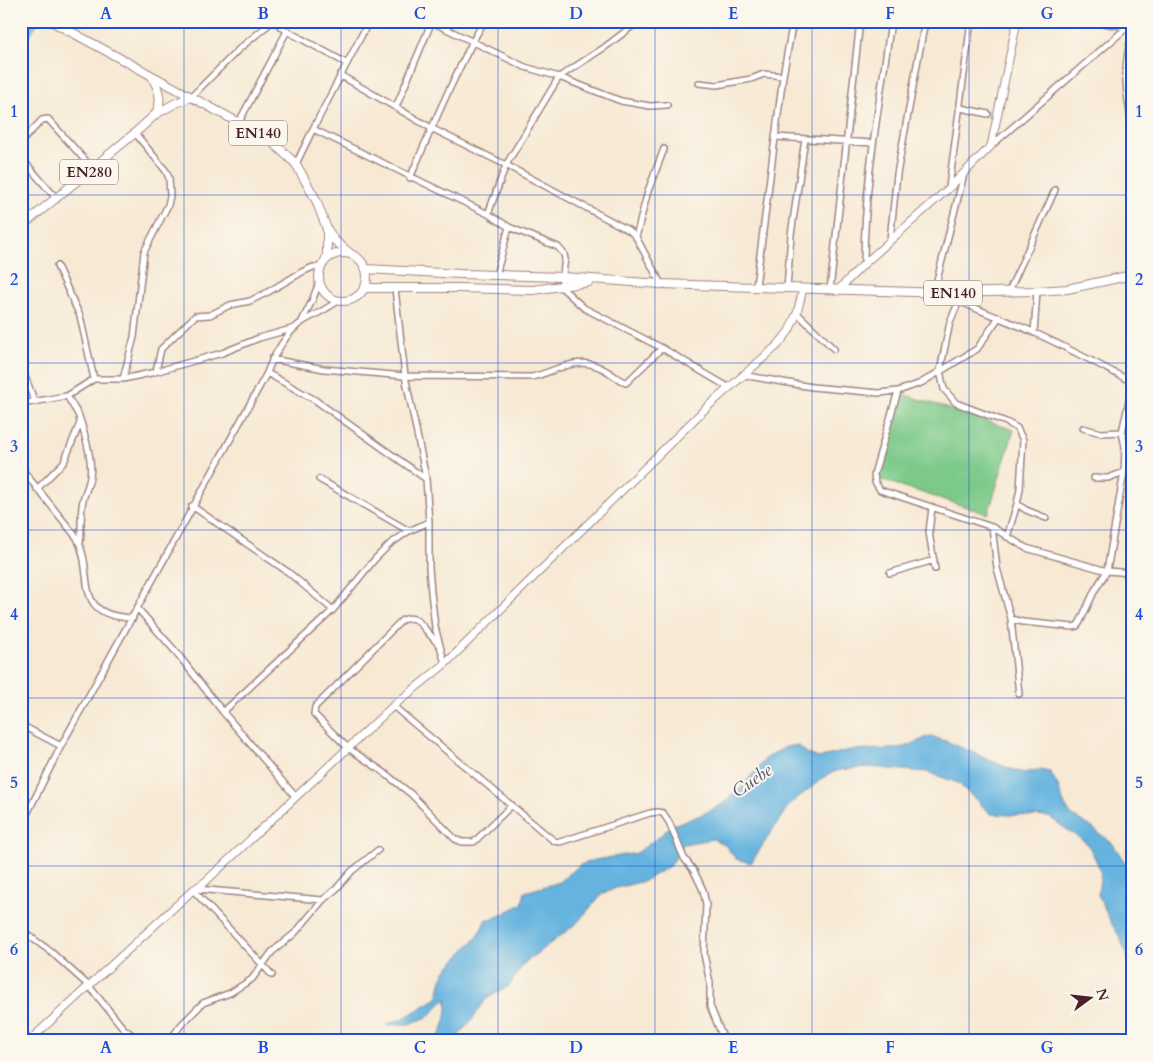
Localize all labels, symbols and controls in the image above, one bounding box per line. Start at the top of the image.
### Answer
text: A [100,3,112,25]
text: B [257,3,269,25]
text: C [414,3,426,25]
text: D [569,3,583,25]
text: E [728,3,738,25]
text: F [885,3,895,25]
text: G [1040,3,1054,25]
text: 1 [10,101,18,123]
text: 1 [1135,101,1143,123]
road number: EN140 [229,120,287,146]
road number: EN280 [60,160,118,184]
text: 2 [10,269,18,291]
text: 2 [1135,269,1143,291]
road number: EN140 [924,280,982,306]
text: 3 [10,436,18,458]
text: 3 [1135,436,1143,458]
text: 4 [10,604,18,626]
text: 4 [1135,604,1143,626]
water label: Cuebe [727,758,778,804]
text: 5 [10,772,18,794]
text: 5 [1135,772,1143,794]
text: 6 [10,939,18,961]
text: 6 [1135,939,1143,961]
north arrow [1066,974,1116,1024]
text: N [1091,986,1113,1003]
text: A [100,1037,112,1059]
text: B [257,1037,269,1059]
text: C [414,1037,426,1059]
text: D [569,1037,583,1059]
text: E [728,1037,738,1059]
text: F [885,1037,895,1059]
text: G [1040,1037,1054,1059]

